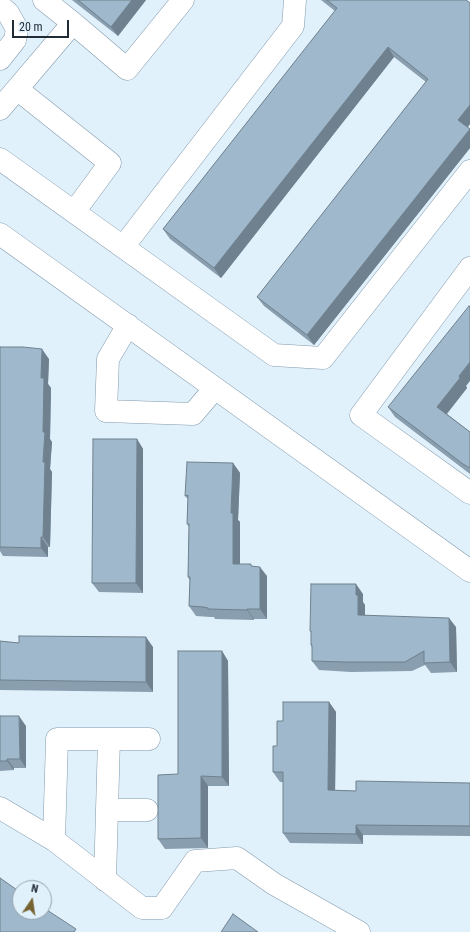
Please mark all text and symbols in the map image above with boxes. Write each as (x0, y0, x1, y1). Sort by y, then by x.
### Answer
scale bar (14, 12, 71, 38)
text: 20 m (19, 20, 43, 34)
north arrow (12, 880, 52, 920)
text: N (30, 882, 39, 896)

